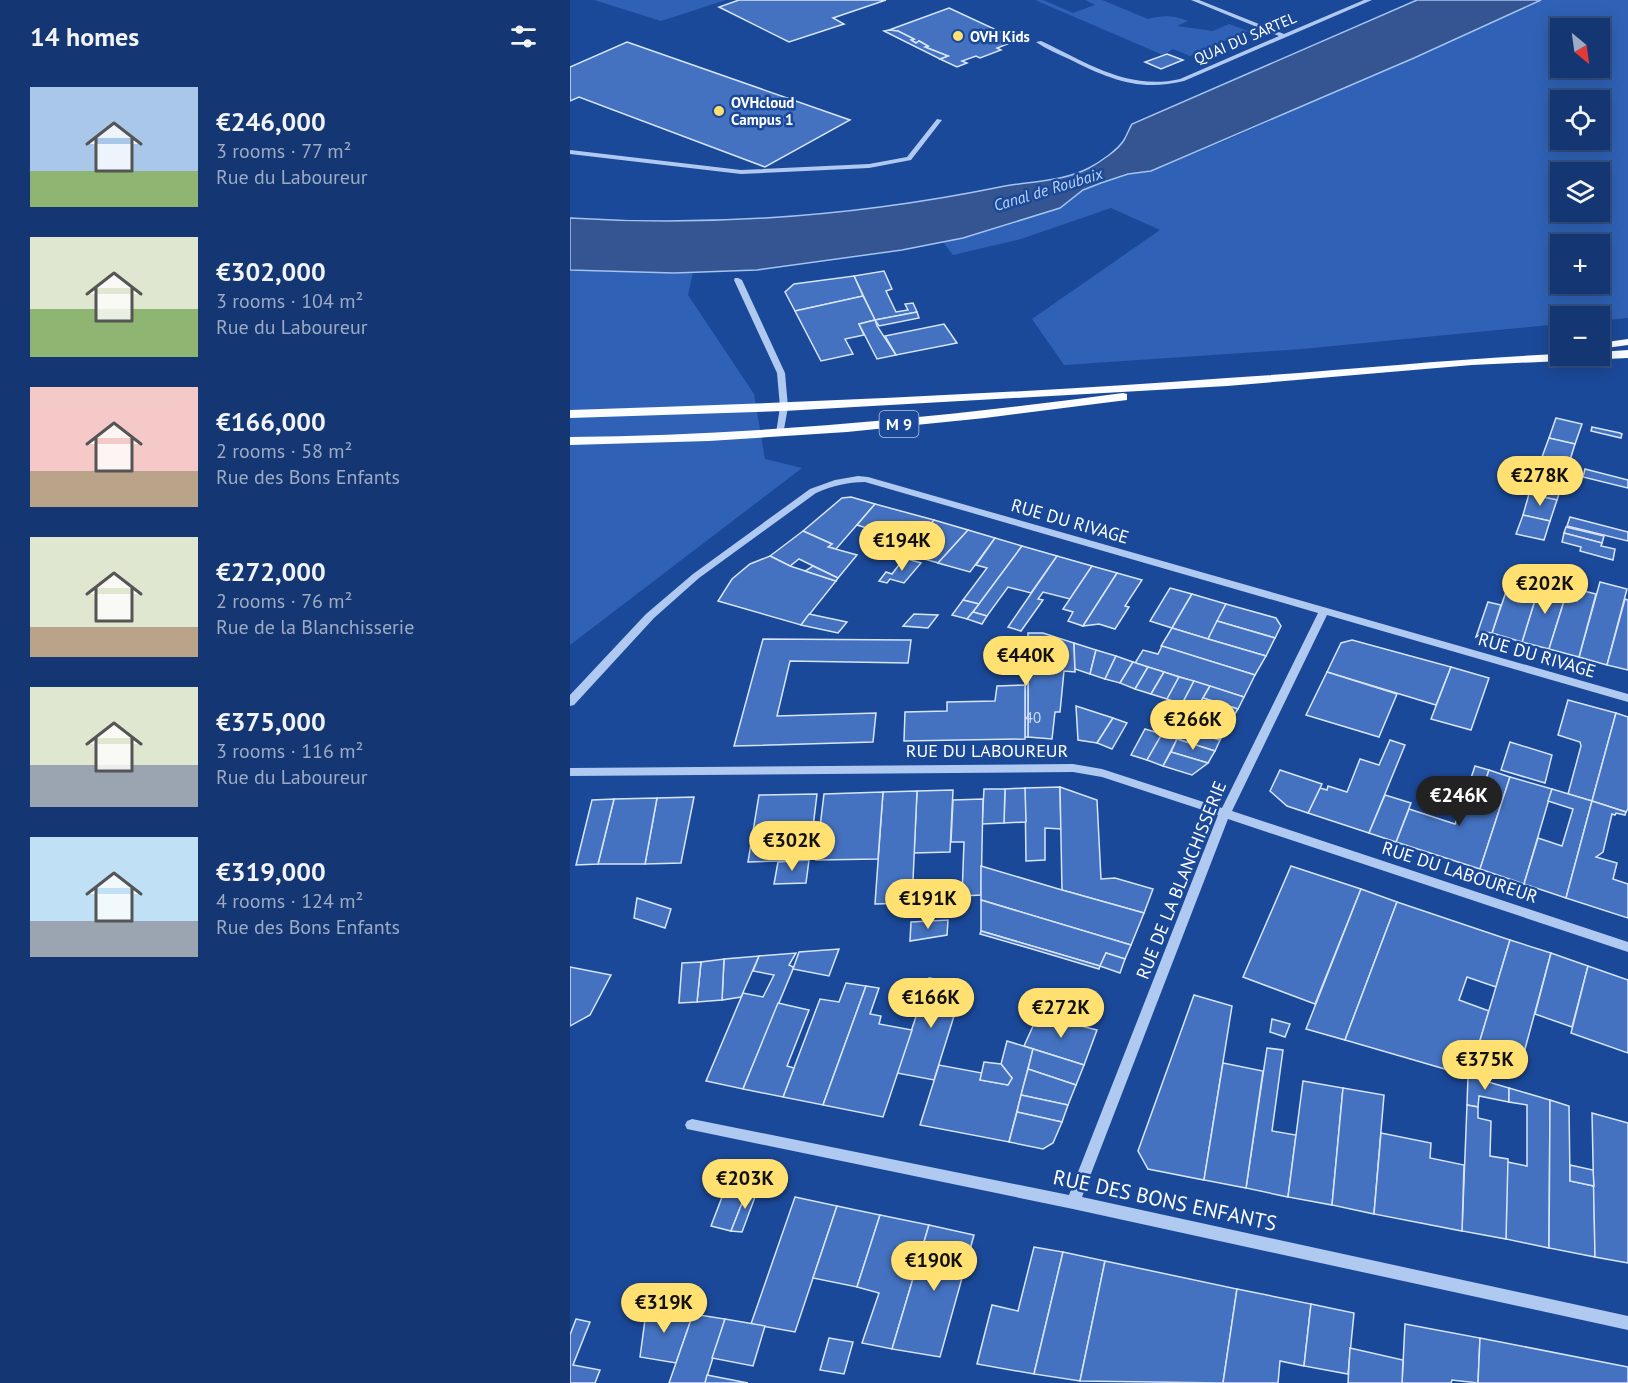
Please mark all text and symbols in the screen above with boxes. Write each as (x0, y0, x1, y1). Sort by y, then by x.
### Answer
street label: QUAI DU SARTEL (1191, 8, 1299, 68)
north arrow (1550, 18, 1610, 78)
map controls (1550, 18, 1610, 366)
text: 14 homes (30, 20, 139, 53)
icon: filters (507, 20, 540, 53)
place label: OVH Kids (970, 27, 1030, 46)
marker: OVH Kids (951, 29, 965, 43)
button: locate (1550, 90, 1610, 150)
place label: OVHcloud Campus 1 (731, 93, 794, 129)
marker: OVHcloud Campus 1 (712, 104, 726, 118)
text: €246,000 (216, 105, 326, 138)
icon: home (78, 111, 150, 183)
text: 3 rooms · 77 m² (216, 138, 351, 164)
button: layers (1550, 162, 1610, 222)
water label: Canal de Roubaix (991, 163, 1106, 215)
text: Rue du Laboureur (216, 164, 368, 190)
button: + (1550, 234, 1610, 294)
text: €302,000 (216, 255, 326, 288)
icon: home (78, 261, 150, 333)
text: 3 rooms · 104 m² (216, 288, 363, 314)
button: − (1550, 306, 1610, 366)
text: Rue du Laboureur (216, 314, 368, 340)
text: €166,000 (216, 405, 326, 438)
icon: home (78, 411, 150, 483)
road number: M 9 (880, 411, 918, 437)
text: 2 rooms · 58 m² (216, 438, 352, 464)
pin: €278K (1498, 456, 1582, 507)
text: €278K (1511, 462, 1569, 488)
text: Rue des Bons Enfants (216, 464, 400, 490)
street label: RUE DU RIVAGE (1009, 493, 1131, 549)
pin: €194K (860, 521, 944, 572)
text: €194K (873, 527, 931, 553)
text: €272,000 (216, 555, 326, 588)
icon: home (78, 561, 150, 633)
pin: €202K (1503, 564, 1587, 615)
text: €202K (1516, 570, 1574, 596)
text: 2 rooms · 76 m² (216, 588, 352, 614)
text: Rue de la Blanchisserie (216, 614, 414, 640)
street label: RUE DU RIVAGE (1476, 627, 1598, 683)
pin: €440K (984, 636, 1068, 687)
text: €440K (997, 642, 1055, 668)
pin: €266K (1151, 700, 1235, 751)
text: €375,000 (216, 705, 326, 738)
text: €266K (1164, 706, 1222, 732)
house number: 40 (1025, 708, 1041, 727)
icon: home (78, 711, 150, 783)
text: 3 rooms · 116 m² (216, 738, 363, 764)
street label: RUE DU LABOUREUR (906, 739, 1069, 762)
text: Rue du Laboureur (216, 764, 368, 790)
pin: €246K (1417, 776, 1501, 827)
street label: RUE DE LA BLANCHISSERIE (1131, 778, 1231, 982)
text: €246K (1430, 782, 1488, 808)
pin: €302K (750, 821, 834, 872)
text: €302K (763, 827, 821, 853)
street label: RUE DU LABOUREUR (1379, 836, 1541, 908)
text: €319,000 (216, 855, 326, 888)
icon: home (78, 861, 150, 933)
pin: €191K (886, 879, 970, 930)
text: €191K (899, 885, 957, 911)
text: 4 rooms · 124 m² (216, 888, 363, 914)
text: Rue des Bons Enfants (216, 914, 400, 940)
pin: €166K (889, 978, 973, 1029)
text: €166K (902, 984, 960, 1010)
pin: €272K (1019, 988, 1103, 1039)
text: €272K (1032, 994, 1090, 1020)
pin: €375K (1443, 1040, 1527, 1091)
text: €375K (1456, 1046, 1514, 1072)
pin: €203K (703, 1159, 787, 1210)
street label: RUE DES BONS ENFANTS (1051, 1163, 1279, 1237)
text: €203K (716, 1165, 774, 1191)
pin: €190K (892, 1241, 976, 1292)
text: €190K (905, 1247, 963, 1273)
pin: €319K (622, 1283, 706, 1334)
text: €319K (635, 1289, 693, 1315)

